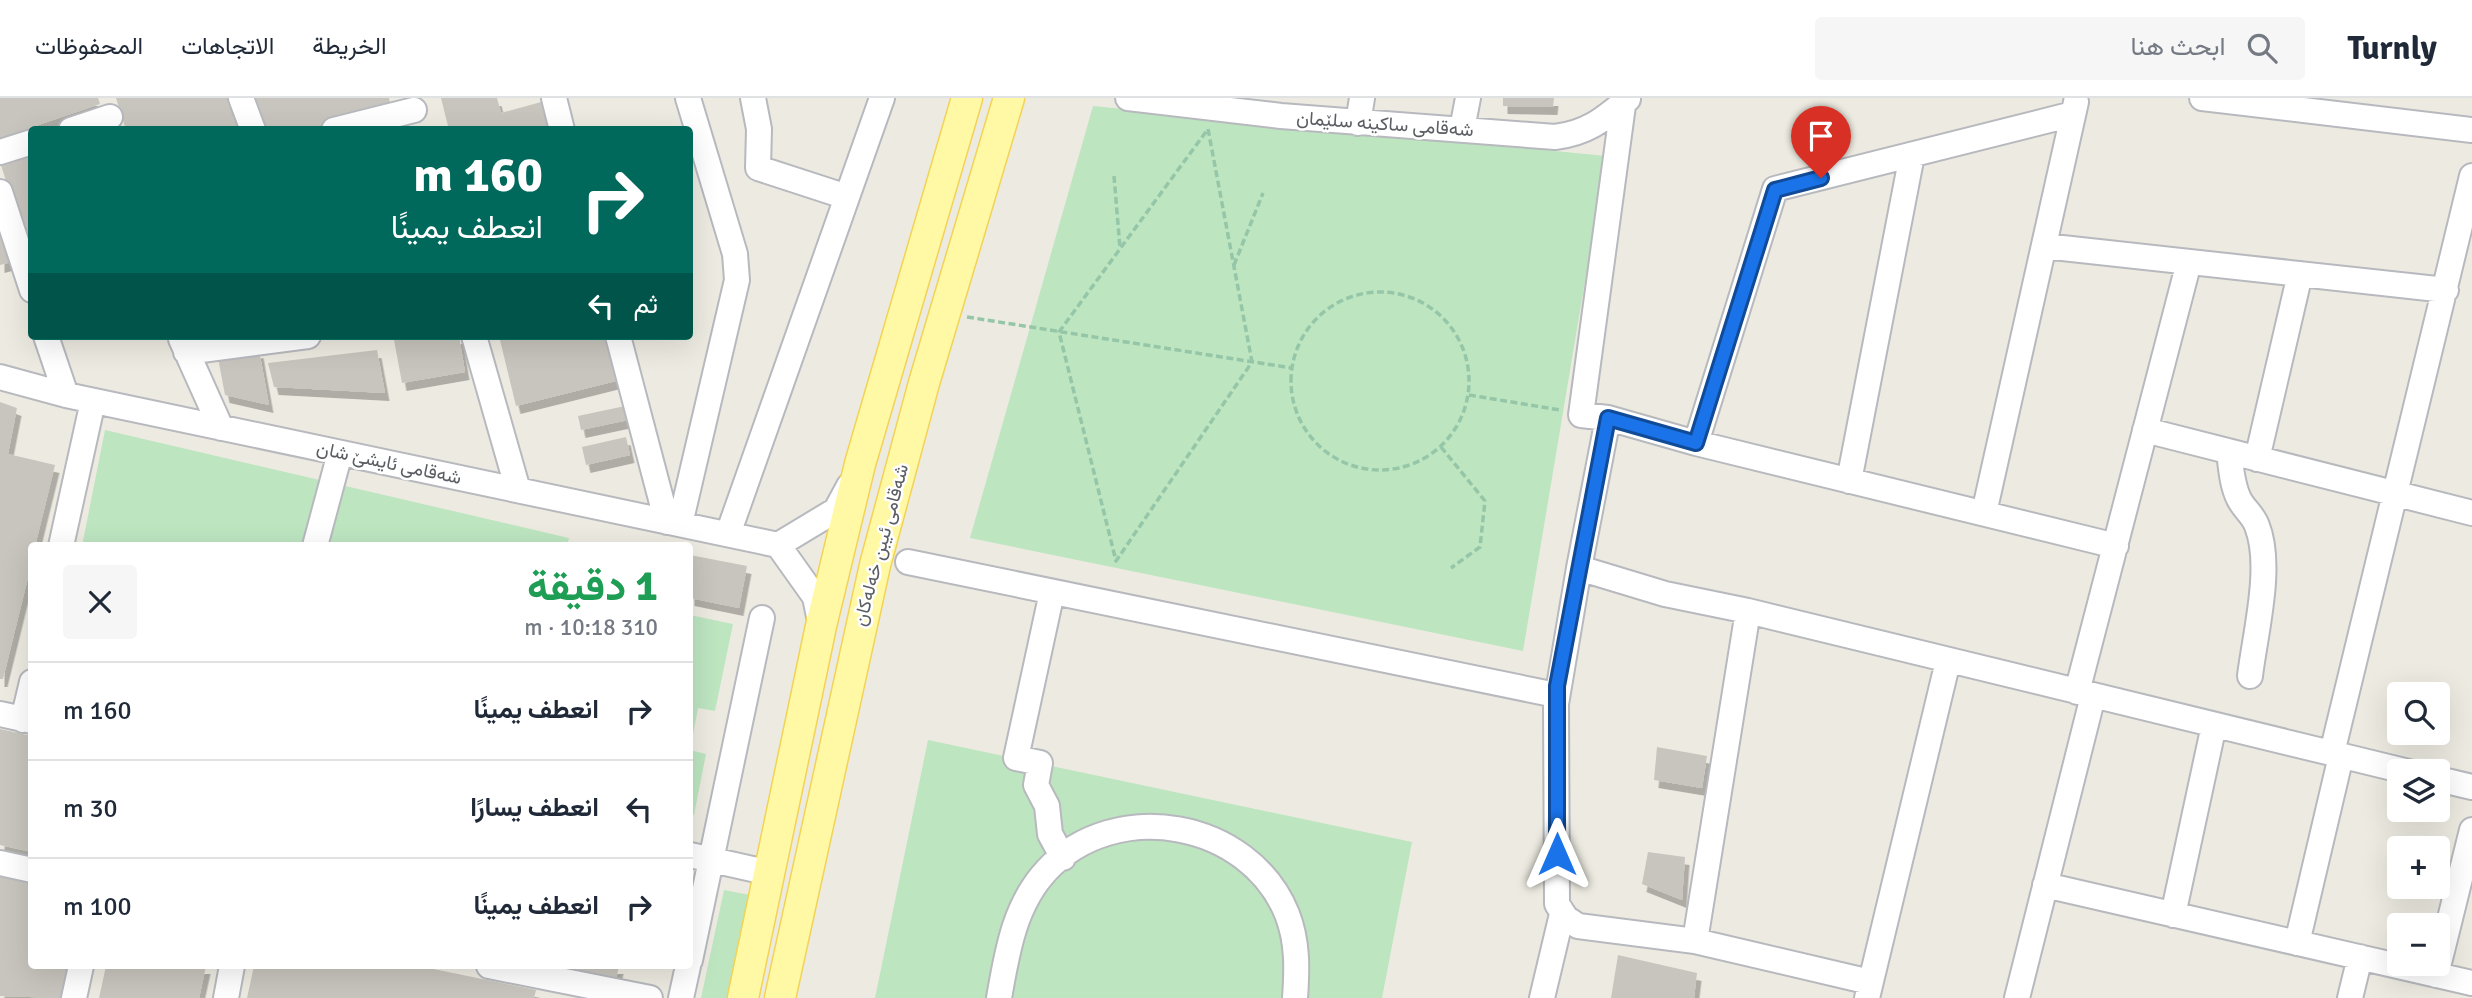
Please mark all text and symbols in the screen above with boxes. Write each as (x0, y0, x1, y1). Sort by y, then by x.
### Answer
search box (1815, 17, 2305, 80)
text: Turnly (2347, 28, 2437, 69)
icon: search (2243, 29, 2281, 67)
text: المحفوظات (35, 31, 143, 61)
text: الاتجاهات (181, 31, 274, 61)
text: الخريطة (312, 31, 387, 61)
text: ابحث هنا (2131, 31, 2225, 63)
street label: شەقامی ساکینە سلێمان (1295, 106, 1475, 142)
pin (1791, 106, 1851, 178)
icon: arrive (1802, 117, 1840, 155)
text: 160 m (413, 145, 543, 205)
icon: right (567, 154, 658, 245)
text: انعطف يمينًا (391, 208, 543, 247)
icon: left (582, 287, 620, 325)
text: ثم (634, 289, 658, 321)
street label: شەقامی ئایشێ شان (314, 436, 464, 490)
street label: شەقامی ئیبن خەلەکان (848, 461, 914, 629)
text: 1 دقيقة (527, 561, 658, 612)
button: close (63, 565, 137, 639)
text: 310 m · 10:18 (524, 613, 658, 642)
map controls (2387, 682, 2450, 976)
button: search (2387, 682, 2450, 745)
icon: right (620, 692, 658, 730)
text: انعطف يمينًا (473, 694, 599, 726)
text: 160 m (63, 695, 132, 727)
button: layers (2387, 759, 2450, 822)
icon: left (620, 790, 658, 828)
text: انعطف يسارًا (470, 792, 599, 824)
text: 30 m (63, 793, 118, 825)
position arrow (1520, 817, 1594, 891)
button: + (2387, 836, 2450, 899)
icon: right (620, 888, 658, 926)
text: انعطف يمينًا (473, 890, 599, 922)
text: 100 m (63, 891, 132, 923)
button: − (2387, 913, 2450, 976)

